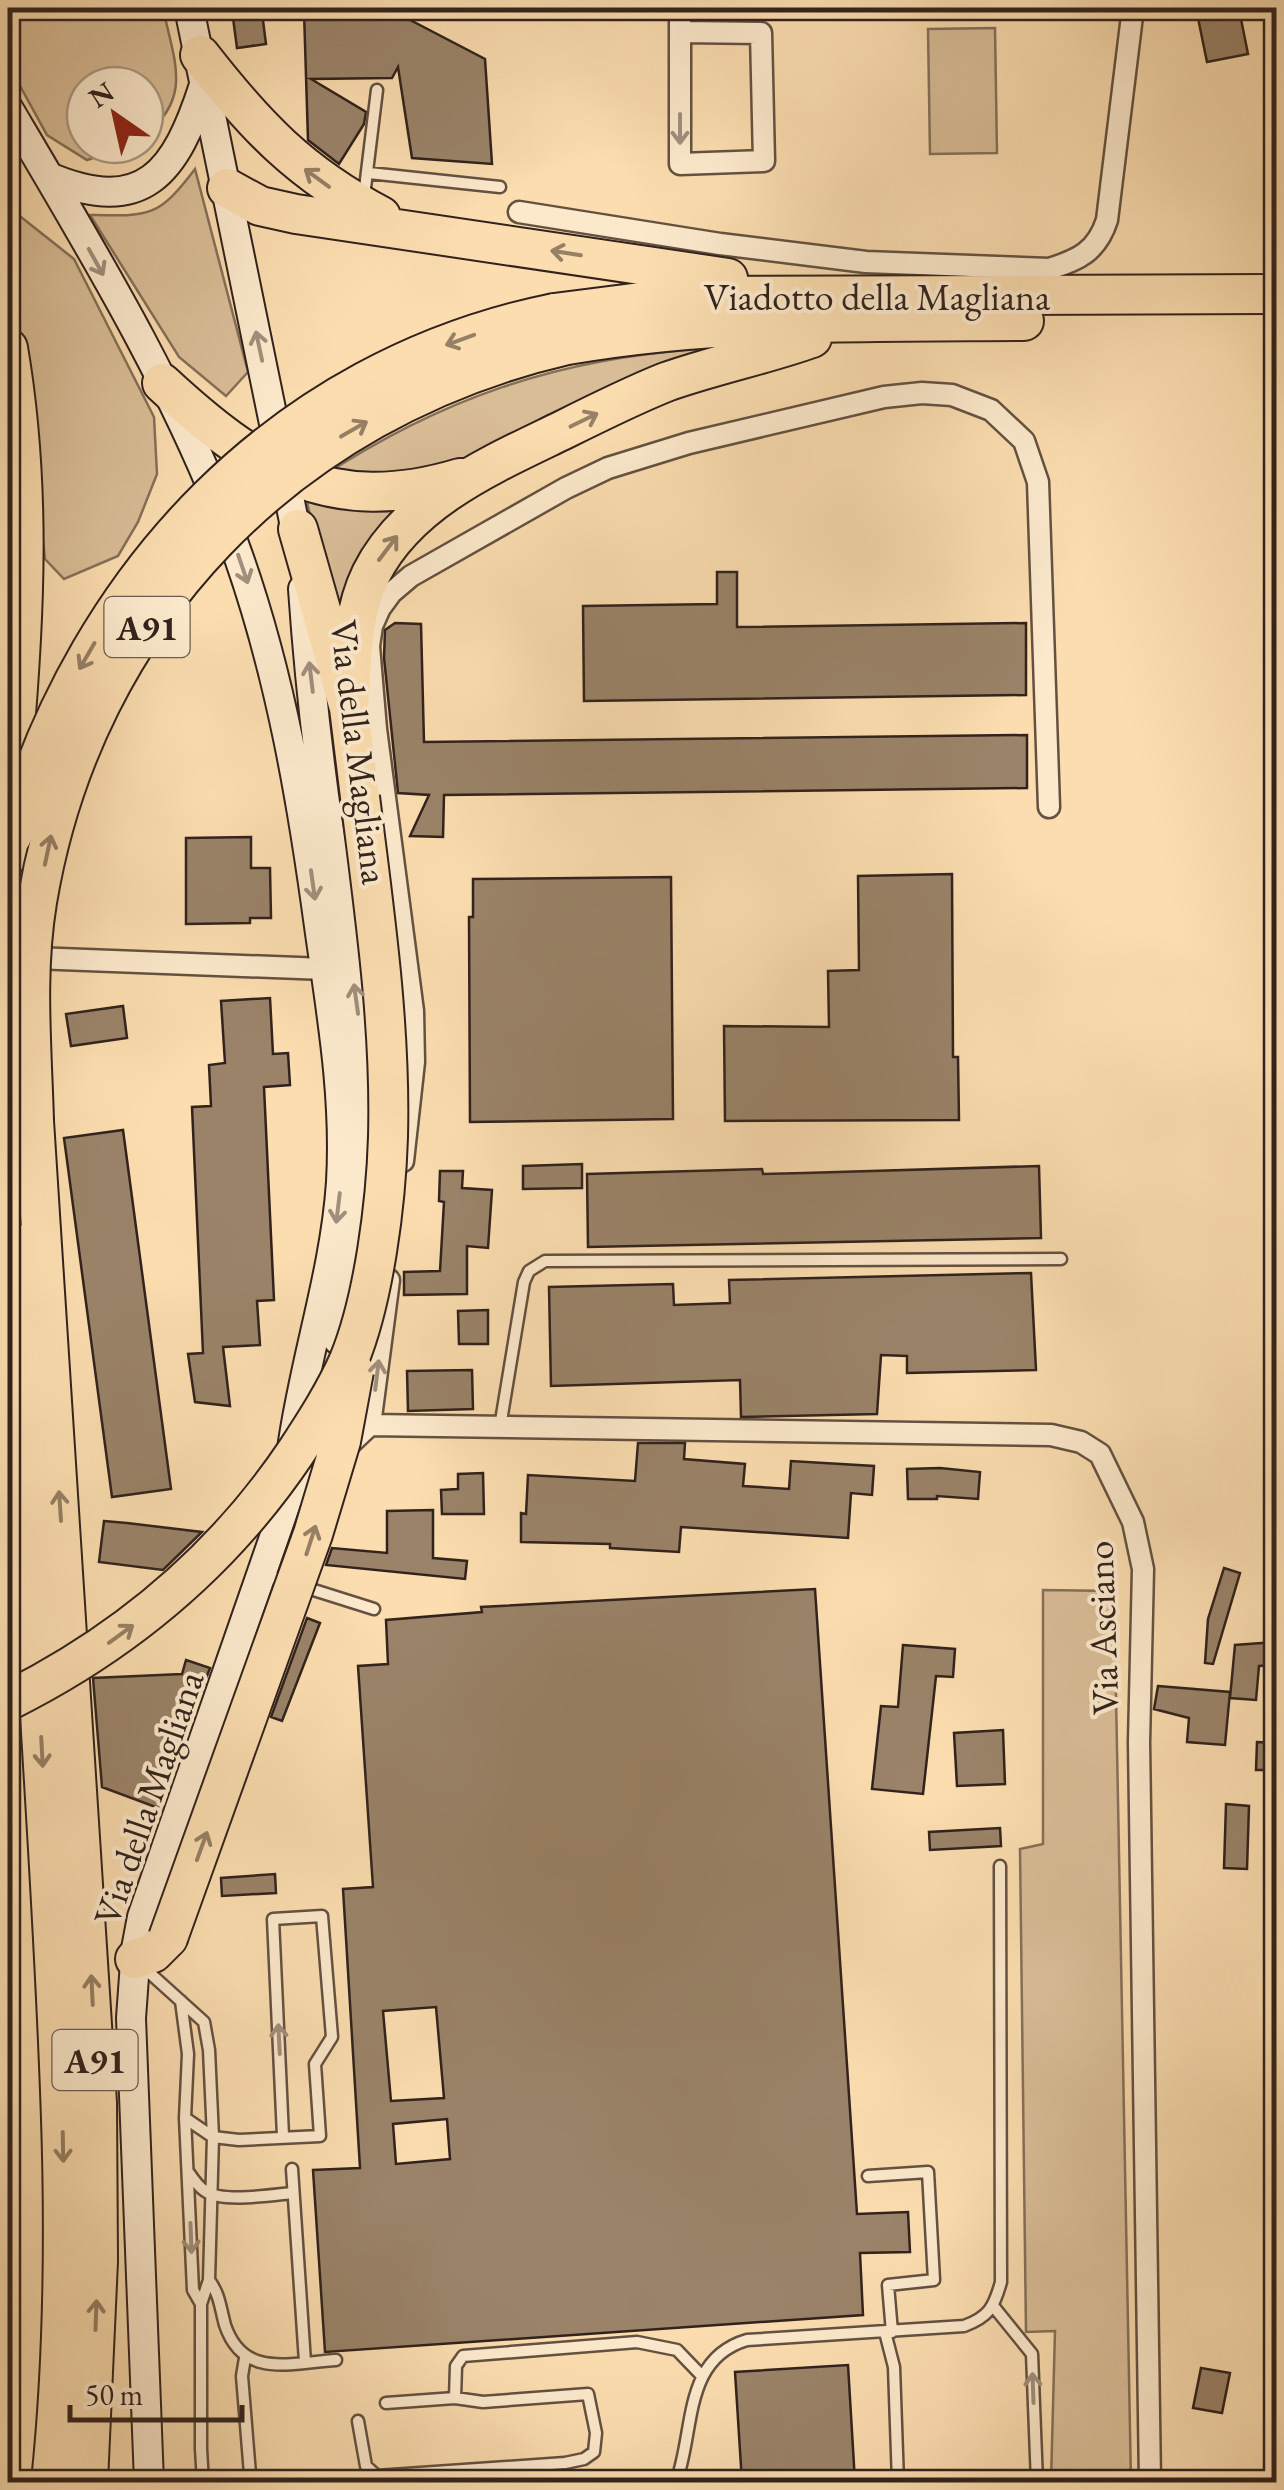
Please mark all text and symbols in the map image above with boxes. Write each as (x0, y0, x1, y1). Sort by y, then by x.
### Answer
north arrow (65, 65, 165, 165)
text: N (82, 73, 121, 116)
one-way arrow (670, 112, 690, 145)
one-way arrow (304, 168, 331, 189)
one-way arrow (550, 244, 583, 262)
one-way arrow (86, 247, 106, 277)
street label: Viadotto della Magliana (704, 272, 1051, 321)
one-way arrow (249, 331, 268, 363)
one-way arrow (445, 332, 476, 350)
one-way arrow (568, 409, 598, 428)
one-way arrow (339, 419, 368, 439)
one-way arrow (377, 535, 398, 562)
one-way arrow (235, 552, 253, 584)
road number: A91 (104, 597, 190, 657)
street label: Via della Magliana (319, 617, 401, 888)
one-way arrow (76, 640, 96, 670)
one-way arrow (301, 662, 320, 694)
one-way arrow (39, 835, 58, 867)
one-way arrow (305, 868, 323, 901)
one-way arrow (346, 984, 364, 1016)
one-way arrow (328, 1191, 346, 1224)
one-way arrow (368, 1360, 386, 1392)
one-way arrow (50, 1490, 69, 1522)
one-way arrow (303, 1525, 321, 1556)
street label: Via Asciano (1074, 1540, 1130, 1716)
one-way arrow (107, 1624, 135, 1645)
street label: Via della Magliana (82, 1664, 215, 1932)
one-way arrow (33, 1736, 52, 1768)
one-way arrow (194, 1832, 212, 1863)
one-way arrow (82, 1975, 101, 2007)
one-way arrow (269, 2023, 288, 2055)
road number: A91 (52, 2030, 138, 2090)
one-way arrow (53, 2130, 72, 2162)
one-way arrow (182, 2221, 201, 2253)
one-way arrow (87, 2300, 106, 2332)
scale bar (70, 2360, 242, 2422)
one-way arrow (1024, 2373, 1043, 2405)
text: 50 m (85, 2375, 143, 2414)

